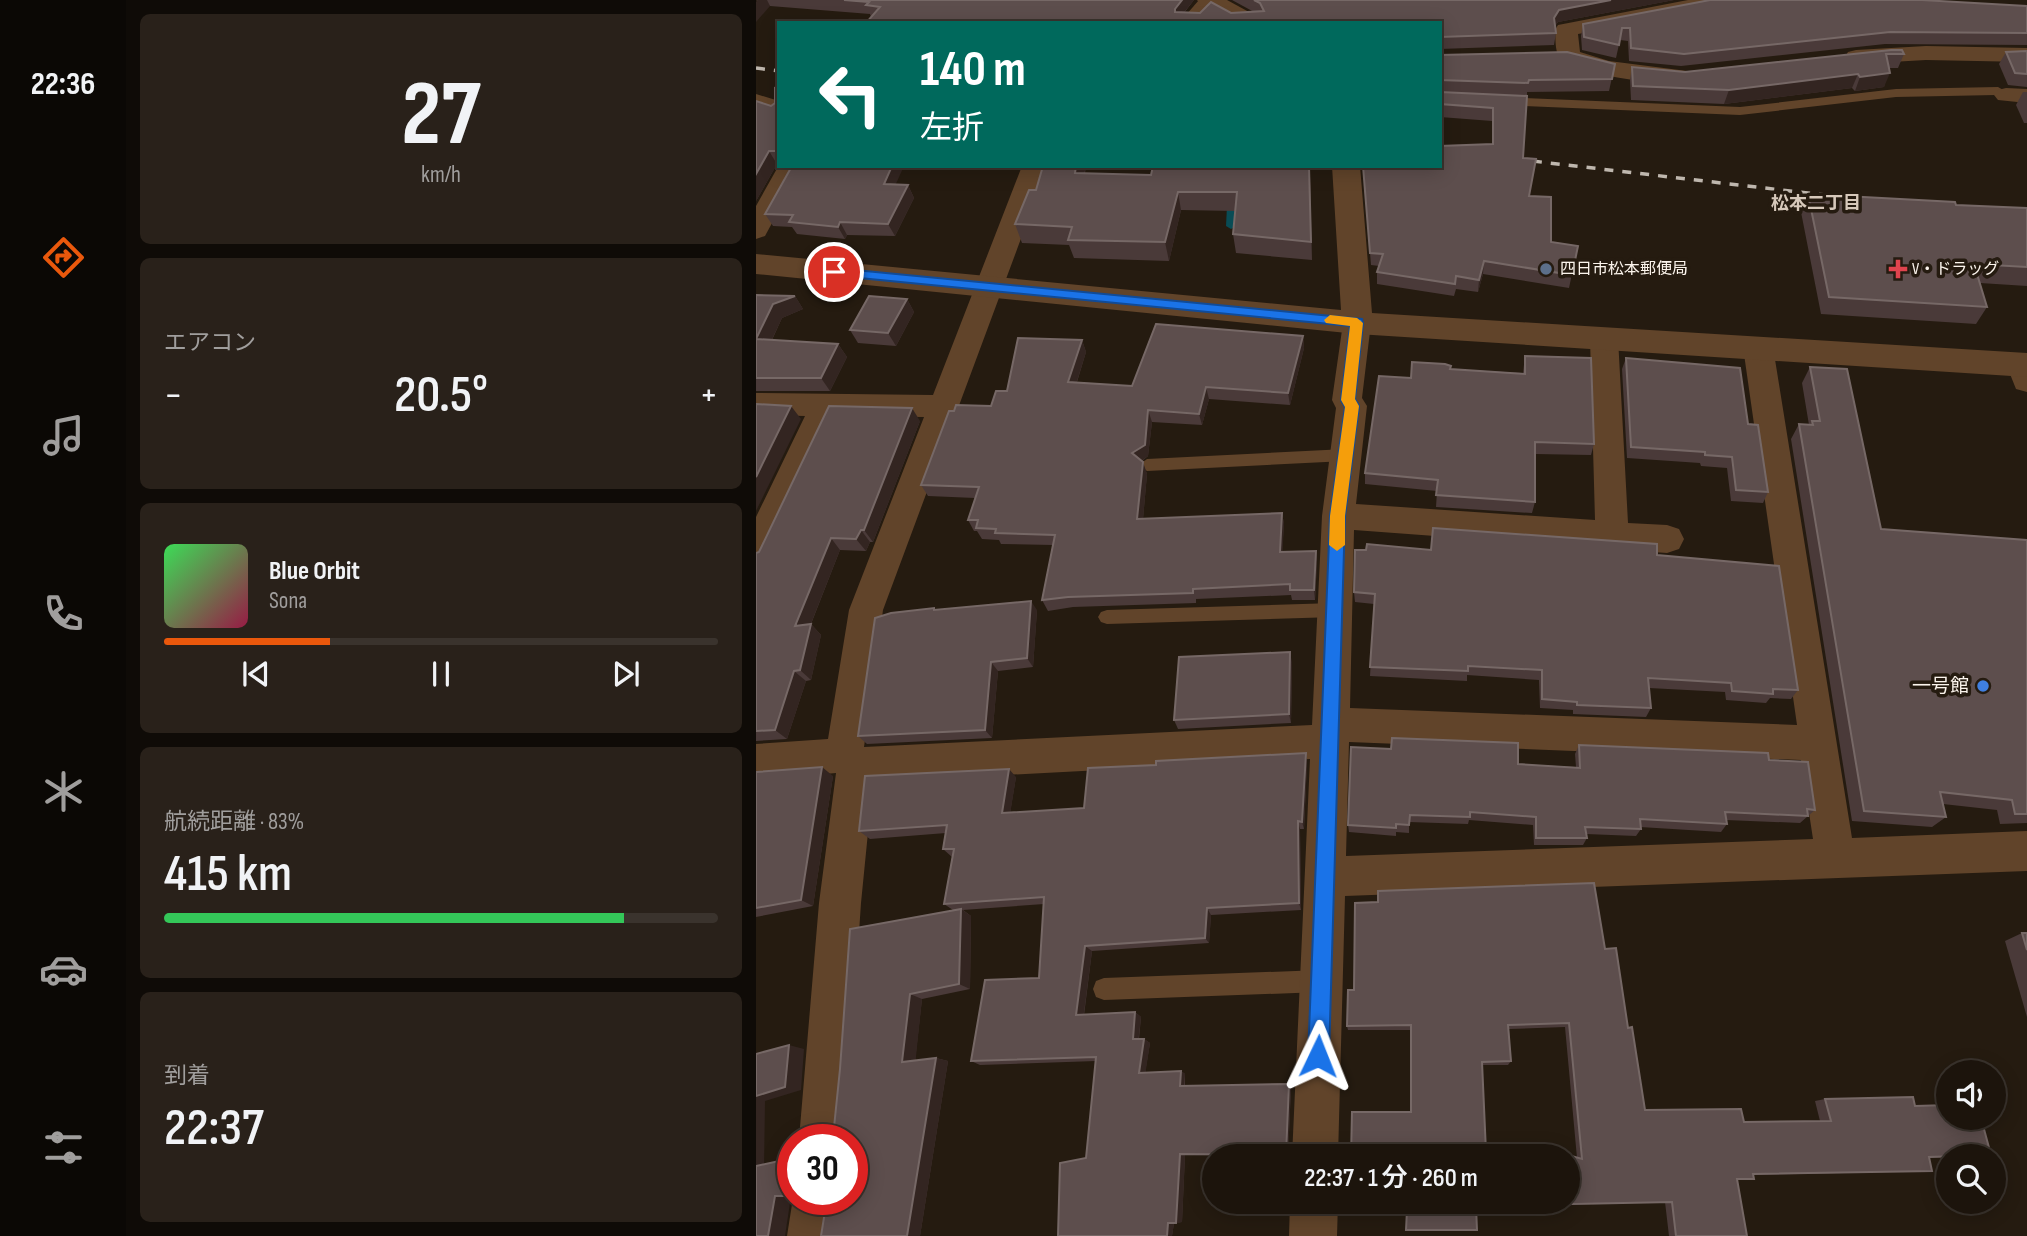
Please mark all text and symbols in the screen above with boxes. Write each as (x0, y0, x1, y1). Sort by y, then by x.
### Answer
text: 140 m (920, 41, 1026, 100)
icon: left (805, 49, 896, 140)
text: 27 (401, 61, 481, 170)
text: 22:36 (31, 65, 95, 104)
text: 左折 (920, 109, 984, 148)
text: km/h (421, 161, 461, 189)
district label: 松本二丁目 (1771, 193, 1861, 214)
icon: directions (39, 233, 88, 282)
pin (804, 242, 864, 302)
icon: arrive (815, 253, 853, 291)
place label: 四日市松本郵便局 (1560, 260, 1688, 279)
place label: V・ドラッグ (1912, 260, 1999, 279)
marker: 四日市松本郵便局 (1538, 261, 1554, 277)
marker: V・ドラッグ (1890, 261, 1906, 277)
text: エアコン (164, 329, 256, 357)
text: 20.5° (394, 364, 488, 427)
text: − (164, 373, 183, 418)
text: + (699, 373, 718, 418)
icon: music (39, 411, 88, 460)
text: Blue Orbit (269, 556, 360, 587)
text: Sona (269, 587, 307, 615)
icon: phone (39, 589, 88, 638)
icon: previous (237, 655, 275, 693)
icon: pause (422, 655, 460, 693)
icon: next (607, 655, 645, 693)
place label: 一号館 (1912, 675, 1969, 698)
marker: 一号館 (1975, 678, 1991, 694)
icon: climate (39, 767, 88, 816)
text: 航続距離 · 83% (164, 808, 304, 836)
text: 415 km (164, 843, 292, 906)
icon: car (39, 945, 88, 994)
position arrow (1281, 1019, 1355, 1093)
map controls (1936, 1060, 2006, 1214)
button: sound (1936, 1060, 2006, 1130)
text: 到着 (164, 1062, 210, 1090)
text: 22:37 (164, 1097, 264, 1160)
icon: filters (39, 1123, 88, 1172)
speed limit sign: 30 (777, 1124, 868, 1215)
button: search (1936, 1144, 2006, 1214)
text: 22:37 · 1 分 · 260 m (1304, 1163, 1478, 1194)

